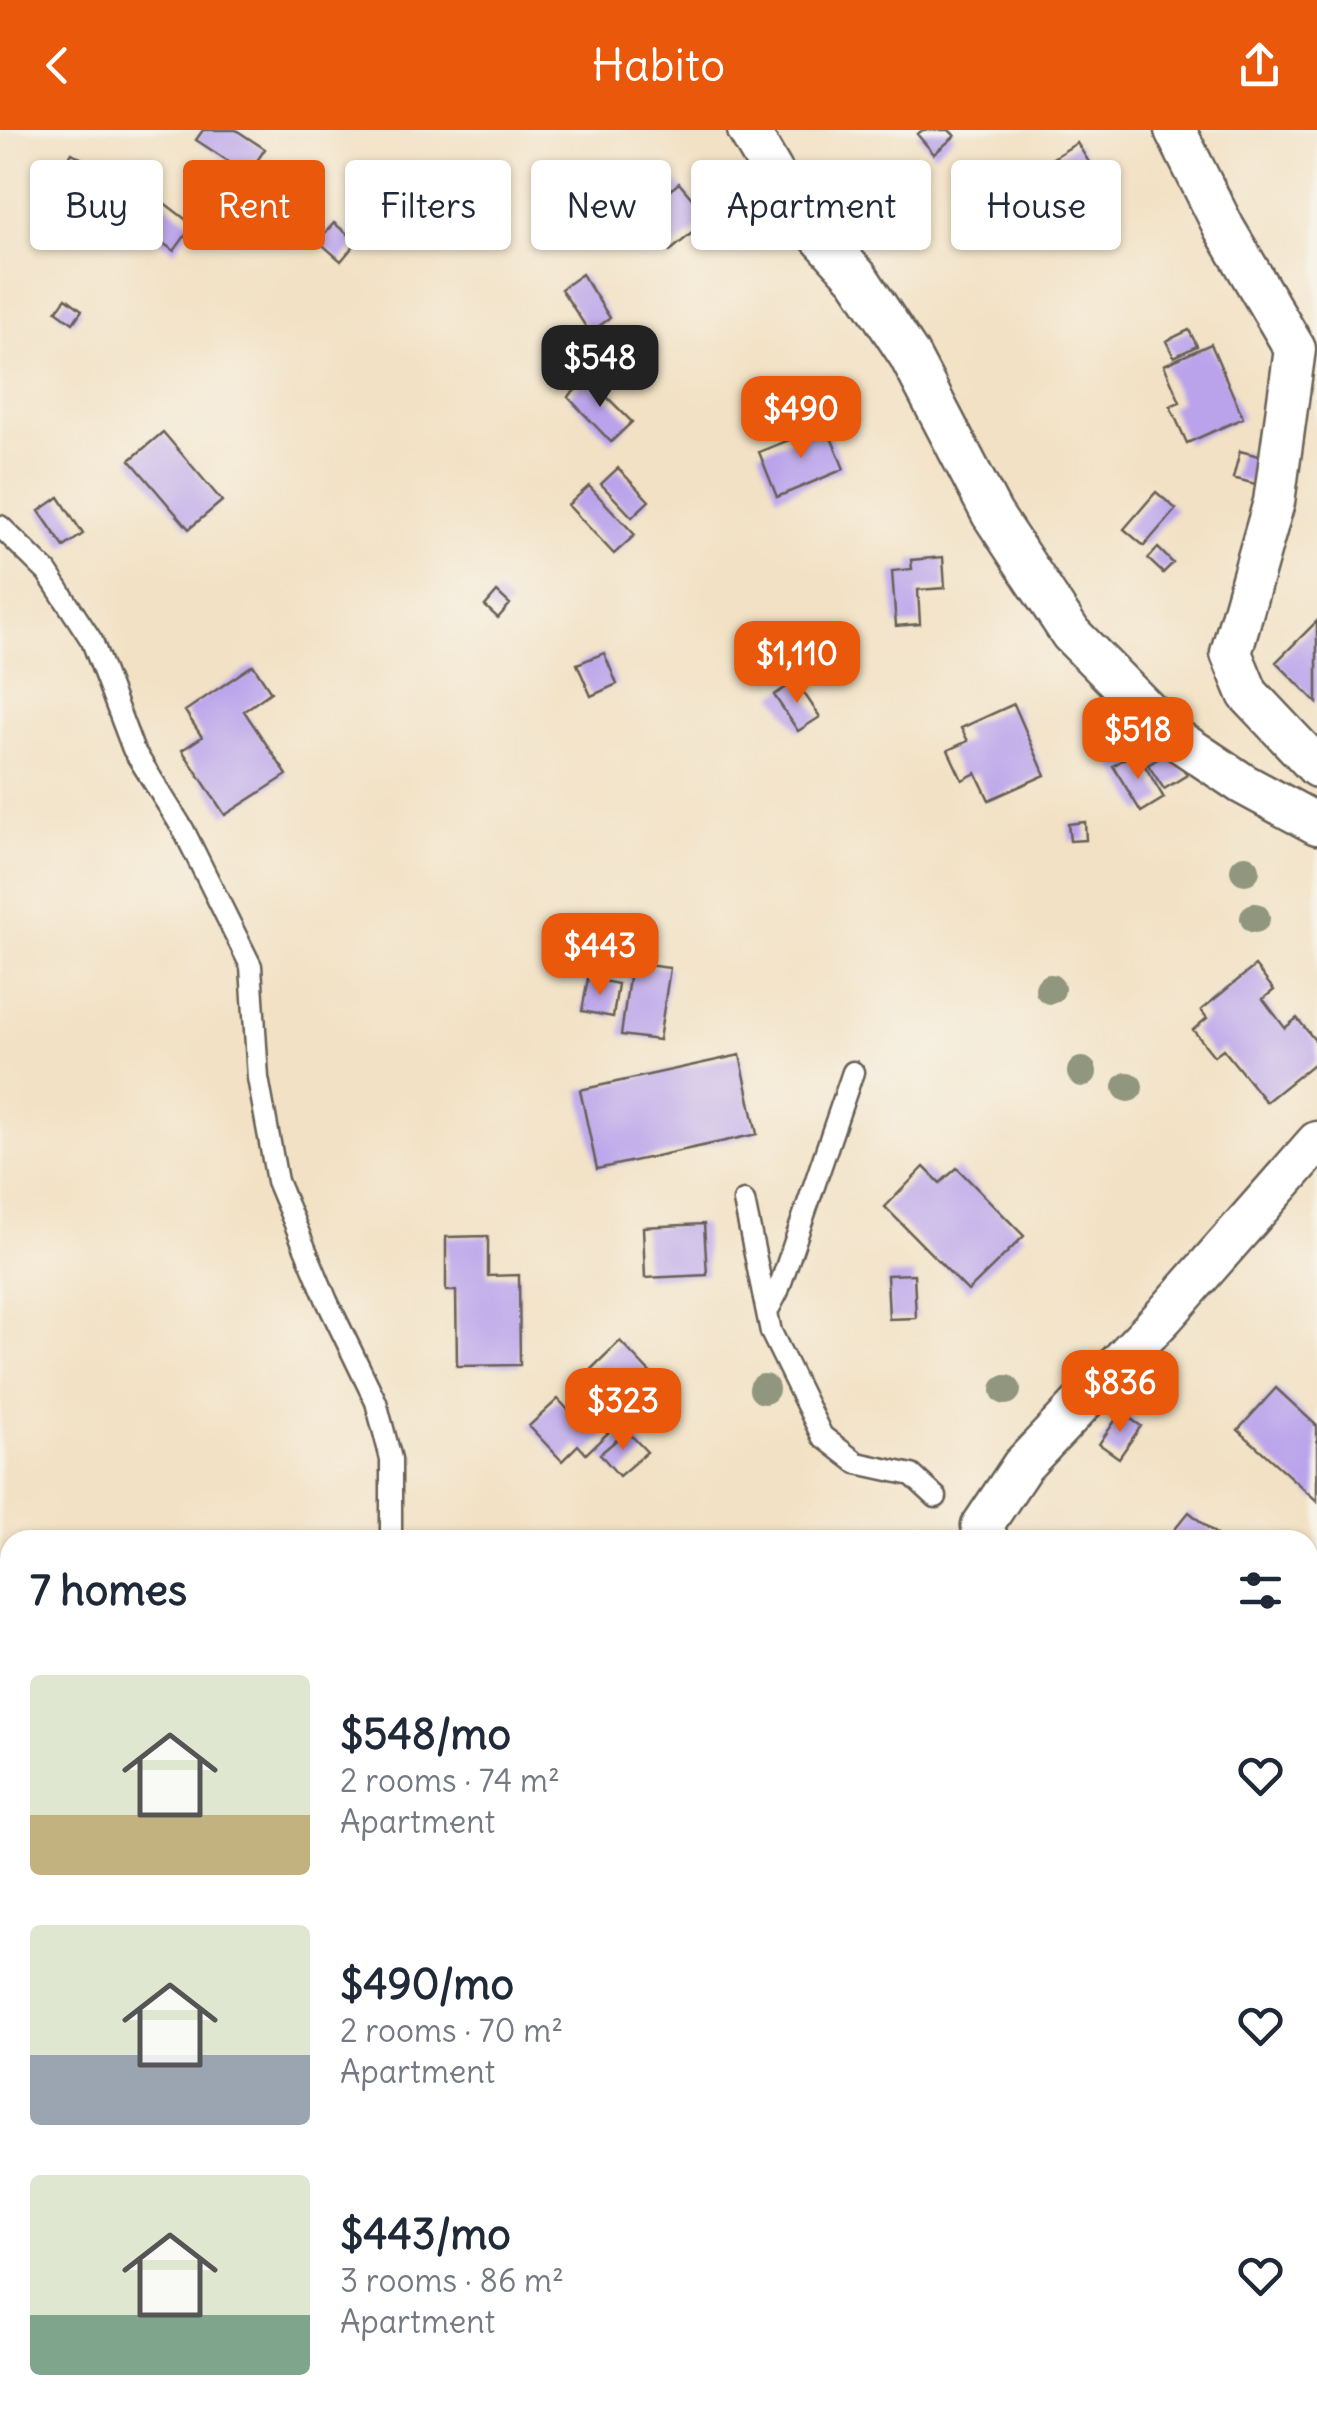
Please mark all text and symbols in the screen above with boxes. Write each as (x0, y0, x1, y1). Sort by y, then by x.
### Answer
text: Habito (592, 37, 725, 93)
icon: back (30, 38, 85, 93)
icon: share (1232, 38, 1287, 93)
chip: Buy (30, 160, 163, 250)
chip: Rent (183, 160, 325, 250)
chip: Filters (345, 160, 511, 250)
chip: New (531, 160, 671, 250)
chip: Apartment (691, 160, 931, 250)
chip: House (951, 160, 1121, 250)
pin: $548 (541, 325, 659, 410)
text: $548 (563, 337, 637, 378)
pin: $490 (742, 376, 860, 461)
text: $490 (763, 388, 839, 429)
pin: $1,110 (716, 621, 878, 706)
text: $1,110 (756, 633, 838, 674)
pin: $518 (1079, 697, 1197, 782)
text: $518 (1104, 709, 1172, 750)
pin: $443 (541, 913, 659, 998)
text: $443 (564, 925, 636, 966)
pin: $836 (1061, 1350, 1179, 1435)
text: $836 (1084, 1362, 1156, 1403)
pin: $323 (564, 1368, 682, 1453)
text: $323 (587, 1380, 659, 1421)
icon: filters (1233, 1563, 1288, 1618)
text: 7 homes (30, 1564, 187, 1616)
text: $548/mo (340, 1708, 511, 1760)
icon: home (110, 1715, 230, 1835)
icon: heart (1233, 1748, 1288, 1803)
text: 2 rooms · 74 m² (340, 1760, 560, 1801)
text: Apartment (340, 1801, 495, 1842)
text: $490/mo (340, 1958, 514, 2010)
icon: home (110, 1965, 230, 2085)
icon: heart (1233, 1998, 1288, 2053)
text: 2 rooms · 70 m² (340, 2010, 563, 2051)
text: Apartment (340, 2051, 495, 2092)
text: $443/mo (340, 2208, 511, 2260)
icon: home (110, 2215, 230, 2335)
icon: heart (1233, 2248, 1288, 2303)
text: 3 rooms · 86 m² (340, 2260, 564, 2301)
text: Apartment (340, 2301, 495, 2342)

